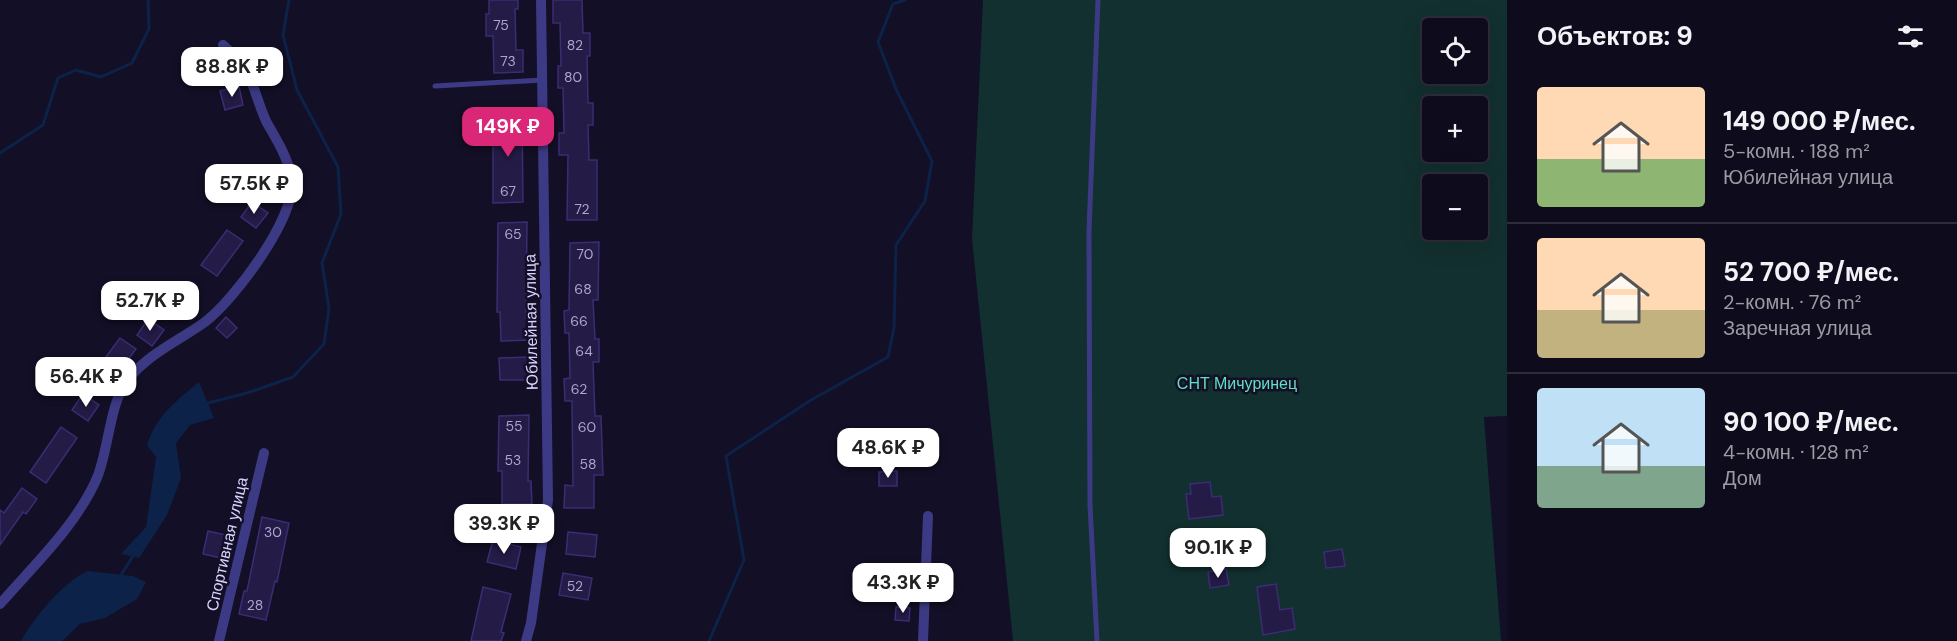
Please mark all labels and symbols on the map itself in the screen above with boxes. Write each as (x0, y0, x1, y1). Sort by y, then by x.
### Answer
house number: 75 (493, 16, 509, 34)
house number: 82 (567, 36, 583, 54)
pin: 88.8K ₽ (177, 47, 287, 98)
house number: 73 (500, 52, 516, 70)
house number: 80 (564, 68, 582, 86)
pin: 149K ₽ (459, 107, 557, 158)
pin: 57.5K ₽ (199, 164, 309, 215)
house number: 67 (500, 182, 516, 200)
house number: 72 (574, 200, 590, 218)
house number: 65 (504, 225, 522, 243)
house number: 70 (577, 245, 593, 263)
street label: Юбилейная улица (519, 254, 543, 390)
house number: 68 (574, 280, 592, 298)
pin: 52.7K ₽ (95, 281, 205, 332)
house number: 66 (570, 312, 588, 330)
house number: 64 (575, 342, 593, 360)
pin: 56.4K ₽ (31, 357, 141, 408)
park label: СНТ Мичуринец (1177, 373, 1297, 394)
house number: 62 (571, 380, 587, 398)
house number: 55 (505, 417, 523, 435)
house number: 60 (578, 418, 596, 436)
pin: 48.6K ₽ (833, 428, 943, 479)
house number: 53 (505, 451, 521, 469)
house number: 58 (579, 455, 597, 473)
street label: Спортивная улица (201, 475, 253, 613)
pin: 39.3K ₽ (449, 504, 559, 555)
house number: 30 (264, 523, 282, 541)
pin: 90.1K ₽ (1163, 528, 1273, 579)
pin: 43.3K ₽ (848, 563, 958, 614)
house number: 52 (567, 577, 583, 595)
house number: 28 (247, 596, 263, 614)

